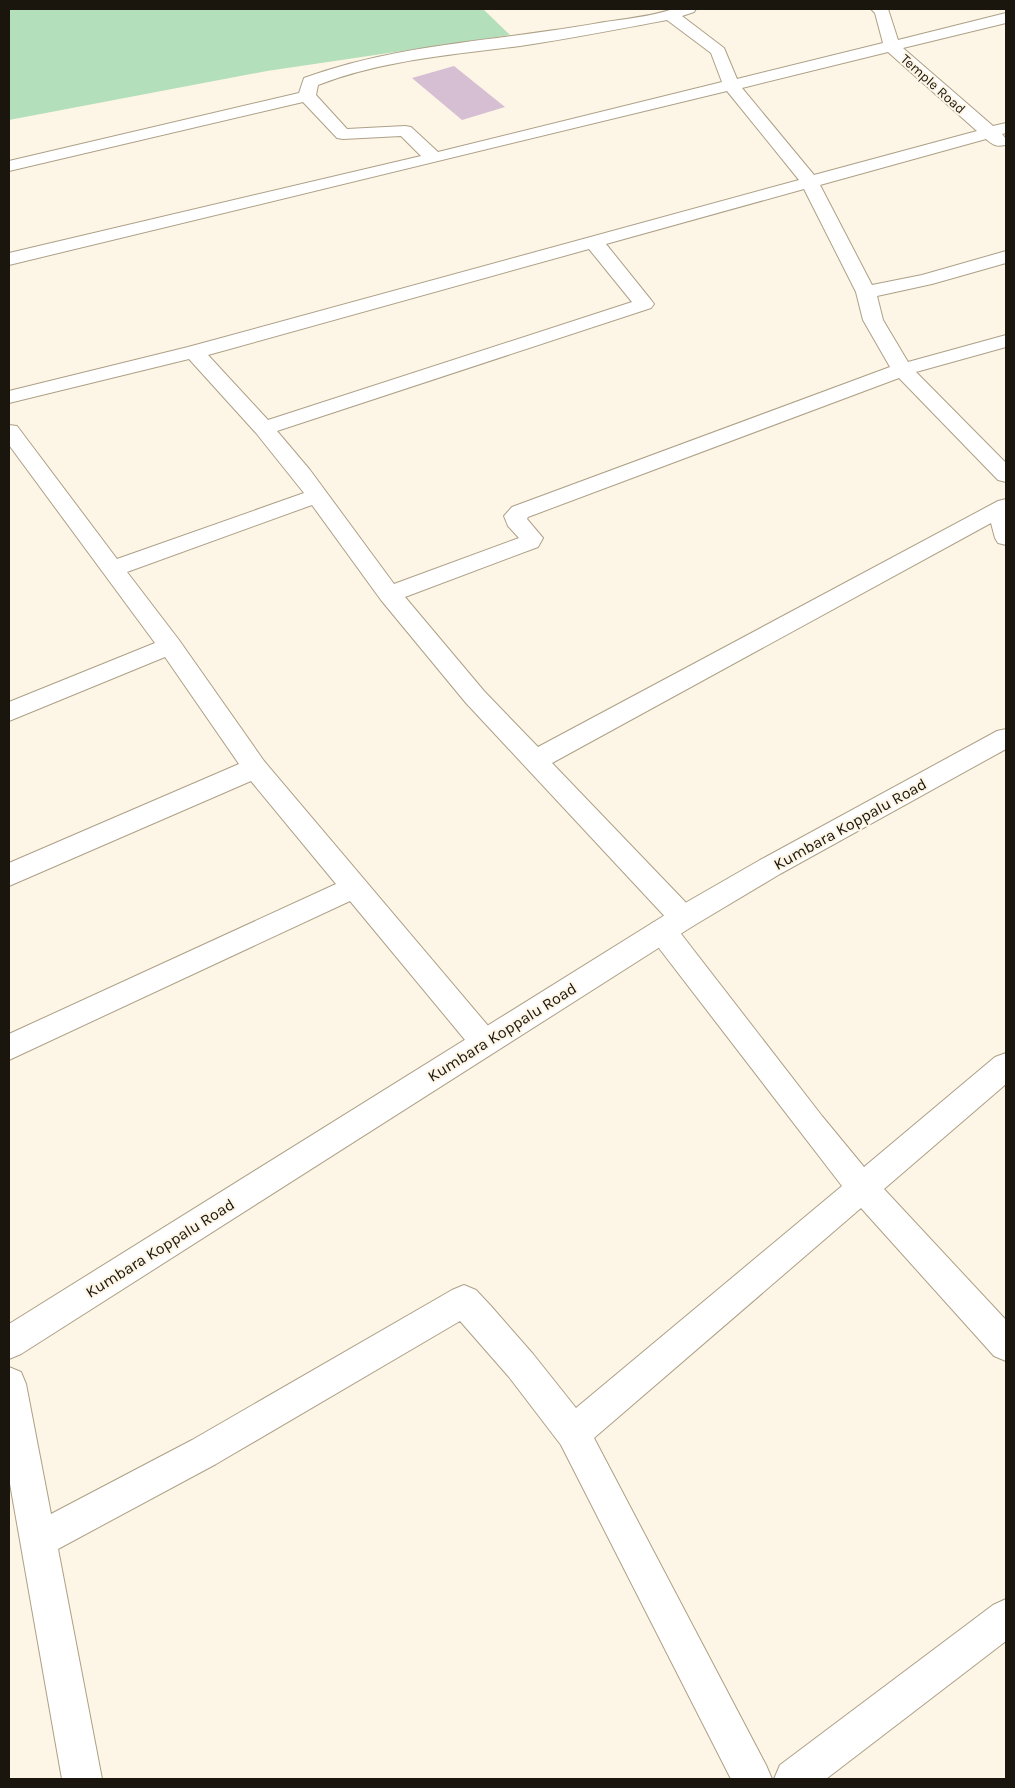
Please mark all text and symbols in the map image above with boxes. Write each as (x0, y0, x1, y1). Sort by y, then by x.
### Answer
street label: Temple Road (897, 51, 969, 117)
street label: Kumbara Koppalu Road (770, 774, 930, 874)
street label: Kumbara Koppalu Road (424, 978, 580, 1086)
street label: Kumbara Koppalu Road (82, 1194, 238, 1302)

